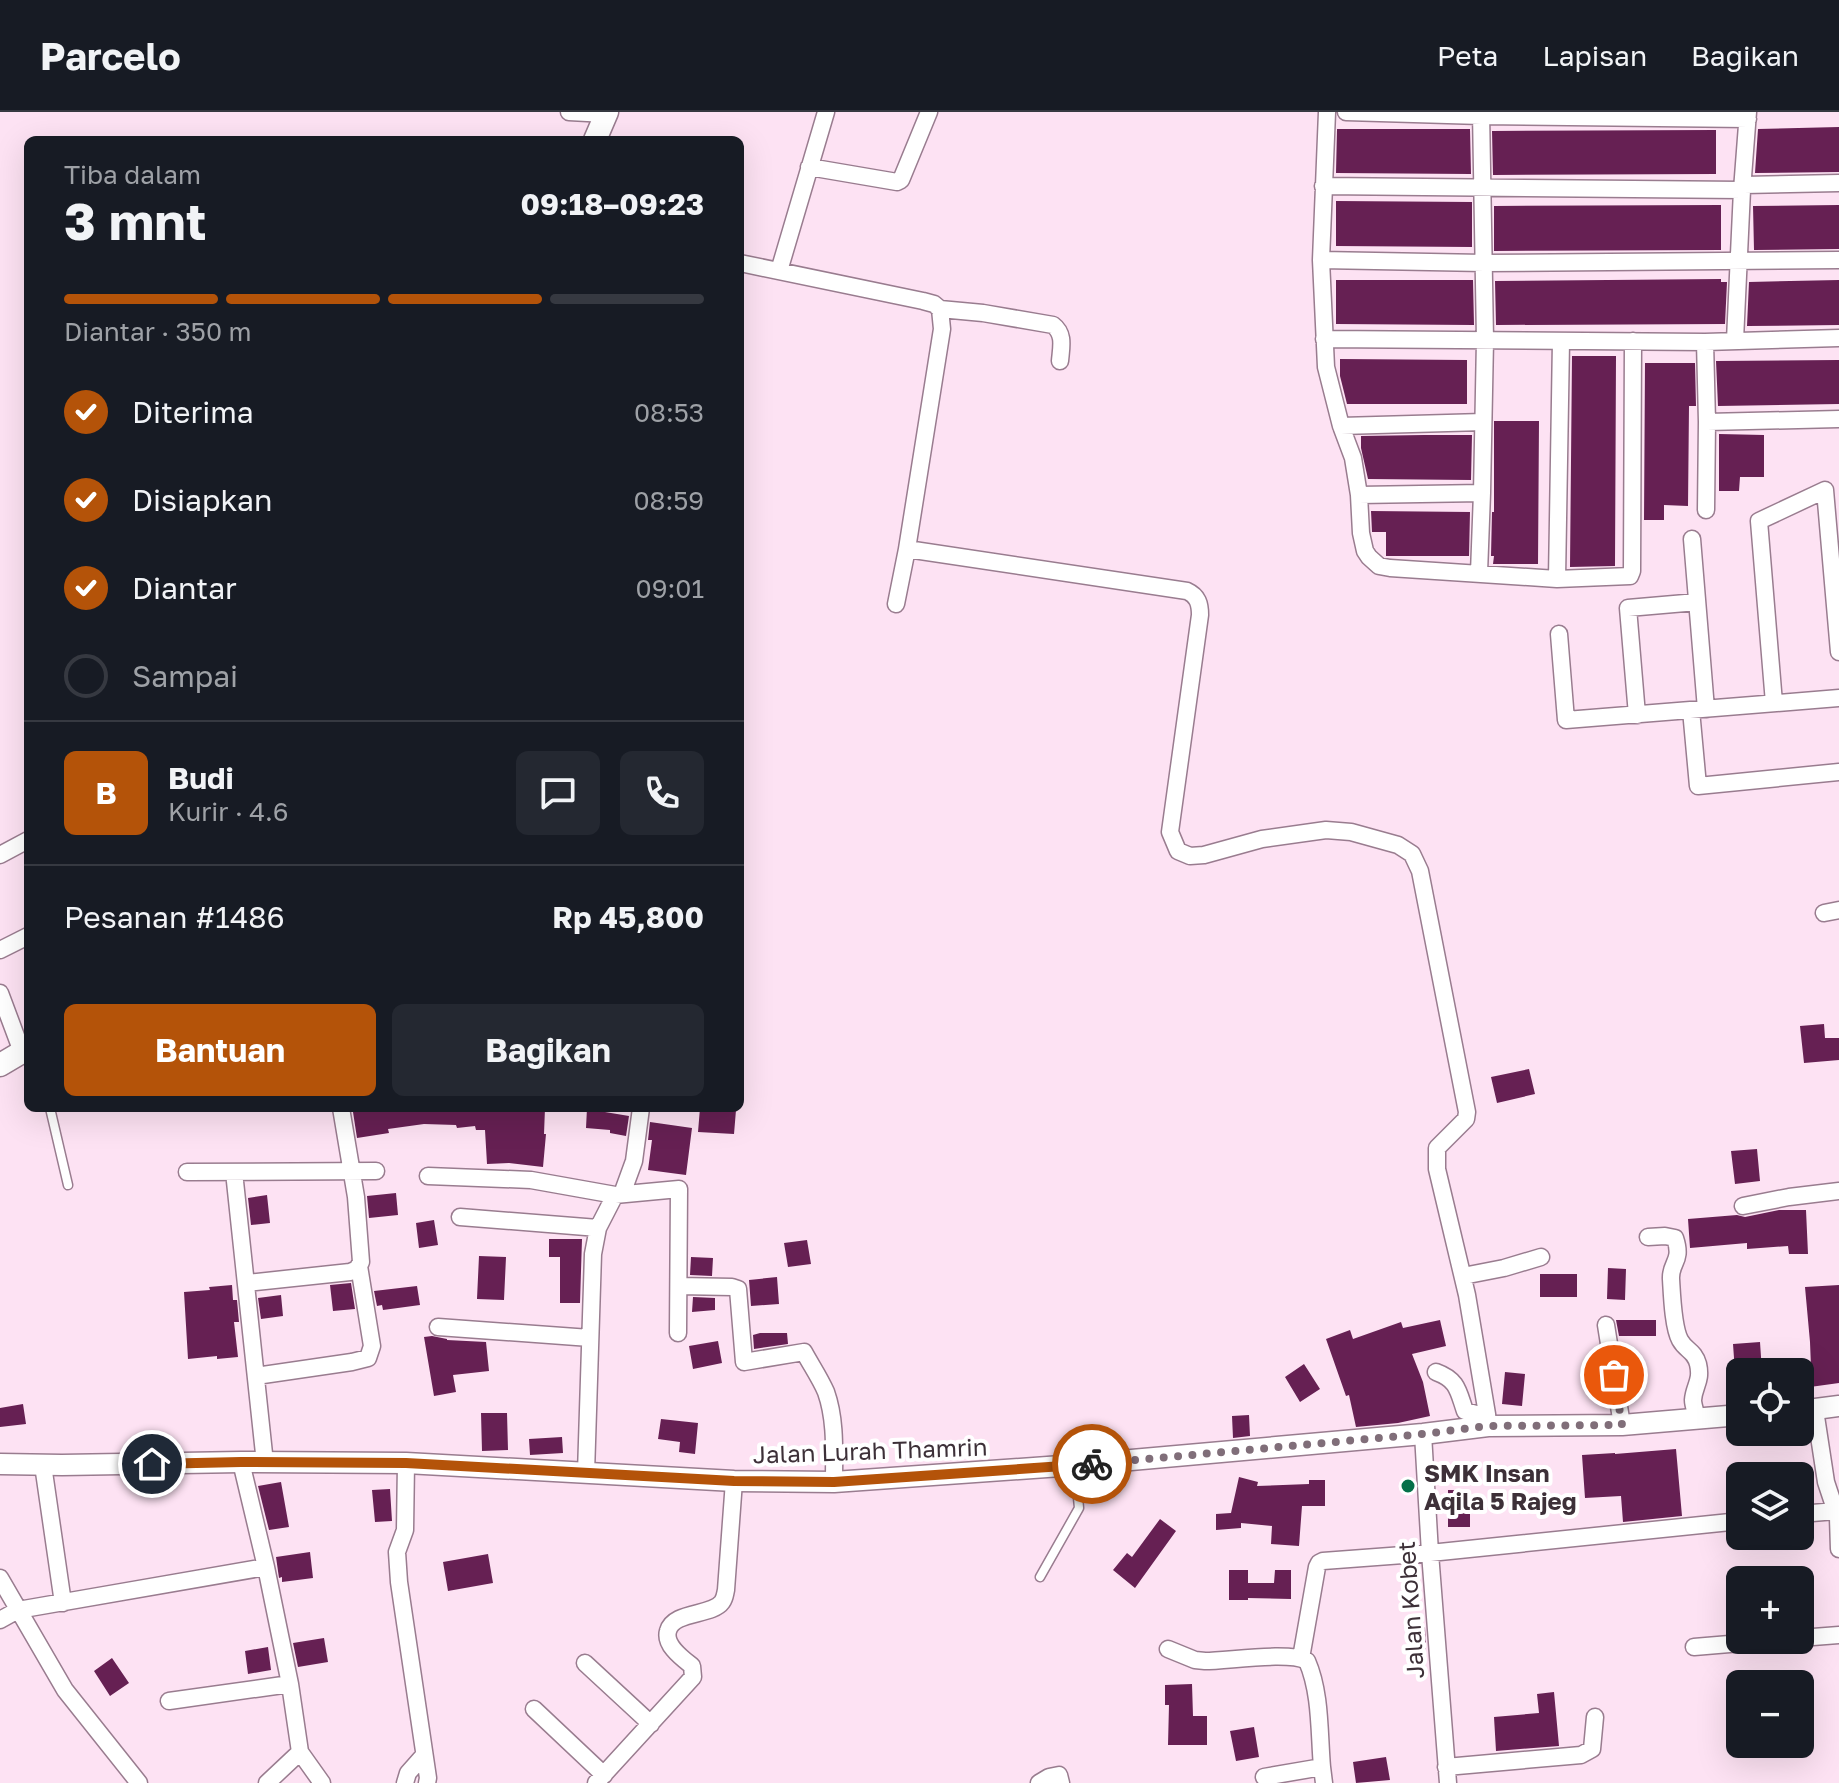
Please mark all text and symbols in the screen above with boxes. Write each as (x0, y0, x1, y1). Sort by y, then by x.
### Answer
text: Parcelo (40, 33, 181, 78)
text: Peta (1437, 39, 1498, 72)
text: Lapisan (1542, 39, 1647, 72)
text: Bagikan (1691, 39, 1799, 72)
text: Tiba dalam (64, 159, 201, 190)
text: 09:18–09:23 (521, 186, 704, 222)
text: 3 mnt (64, 189, 206, 251)
text: Diantar · 350 m (64, 316, 252, 347)
icon: check (64, 390, 108, 434)
text: Diterima (132, 394, 254, 430)
text: 08:53 (634, 397, 704, 428)
icon: check (64, 478, 108, 522)
text: Disiapkan (132, 482, 272, 518)
text: 08:59 (633, 485, 704, 516)
icon: check (64, 566, 108, 610)
text: Diantar (132, 570, 237, 606)
text: 09:01 (636, 573, 704, 604)
text: Sampai (132, 658, 238, 694)
button: chat (516, 751, 600, 835)
button: phone (620, 751, 704, 835)
text: Budi (168, 760, 234, 796)
text: B (95, 775, 117, 811)
text: Kurir · 4.6 (168, 796, 289, 827)
text: Pesanan #1486 (64, 899, 285, 935)
text: Rp 45,800 (552, 899, 704, 935)
button: Bantuan (64, 1004, 376, 1096)
button: Bagikan (392, 1004, 704, 1096)
pin (1580, 1341, 1648, 1409)
icon: bag (1592, 1353, 1636, 1397)
map controls (1726, 1358, 1814, 1758)
button: locate (1726, 1358, 1814, 1446)
courier (1052, 1424, 1132, 1504)
pin (118, 1430, 186, 1498)
street label: Jalan Lurah Thamrin (752, 1431, 988, 1469)
icon: home (130, 1442, 174, 1486)
icon: bike (1070, 1442, 1114, 1486)
place label: SMK Insan Aqila 5 Rajeg (1424, 1458, 1576, 1515)
button: layers (1726, 1462, 1814, 1550)
marker: SMK Insan Aqila 5 Rajeg (1399, 1477, 1417, 1495)
street label: Jalan Kobet (1391, 1540, 1429, 1680)
button: + (1726, 1566, 1814, 1654)
button: − (1726, 1670, 1814, 1758)

